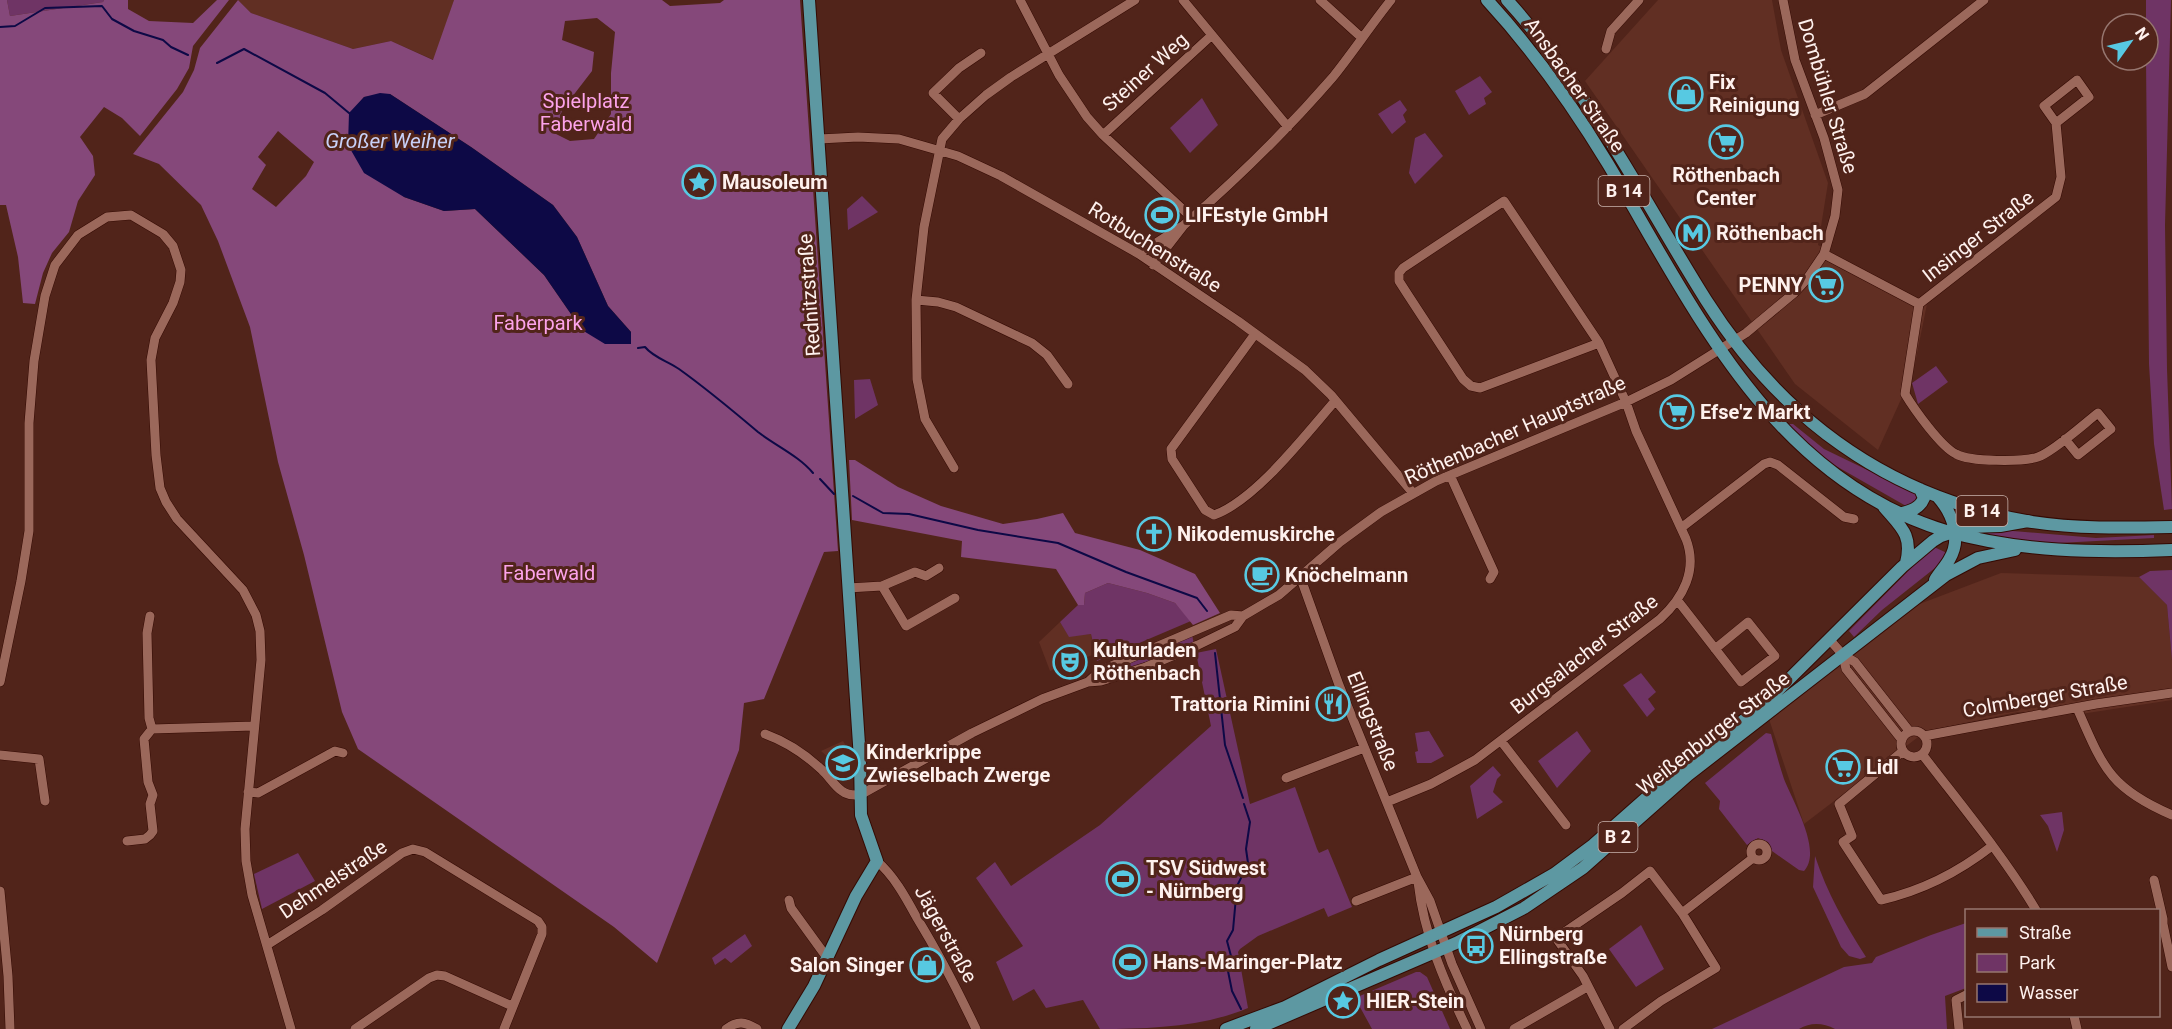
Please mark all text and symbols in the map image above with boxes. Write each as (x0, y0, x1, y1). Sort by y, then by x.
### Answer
north arrow (2100, 12, 2160, 72)
street label: Ansbacher Straße (1520, 13, 1630, 157)
street label: Dombühler Straße (1793, 16, 1863, 176)
text: N (2131, 24, 2153, 44)
street label: Steiner Weg (1097, 27, 1193, 117)
place label: Fix Reinigung (1709, 70, 1800, 117)
shop icon: Fix Reinigung (1668, 76, 1704, 112)
park label: Spielplatz Faberwald (540, 89, 632, 136)
supermarket icon: Röthenbach Center (1708, 124, 1744, 160)
water label: Großer Weiher (325, 129, 456, 153)
place label: Röthenbach Center (1672, 163, 1780, 210)
place icon: Mausoleum (681, 164, 717, 200)
place label: Mausoleum (722, 170, 828, 194)
road number: B 14 (1598, 176, 1650, 206)
street label: Insinger Straße (1918, 185, 2038, 287)
street label: Rotbuchenstraße (1084, 196, 1226, 298)
sports icon: LIFEstyle GmbH (1144, 197, 1180, 233)
place label: LIFEstyle GmbH (1185, 203, 1328, 227)
metro station icon: Röthenbach (1675, 215, 1711, 251)
place label: Röthenbach (1716, 221, 1824, 245)
street label: Rednitzstraße (793, 233, 825, 357)
supermarket icon: PENNY (1808, 267, 1844, 303)
place label: PENNY (1739, 273, 1804, 297)
park label: Faberpark (493, 311, 583, 335)
street label: Röthenbacher Hauptstraße (1401, 370, 1629, 490)
supermarket icon: Efse'z Markt (1659, 394, 1695, 430)
place label: Efse'z Markt (1700, 400, 1811, 424)
road number: B 14 (1956, 496, 2008, 526)
church icon: Nikodemuskirche (1136, 516, 1172, 552)
place label: Nikodemuskirche (1177, 522, 1335, 546)
cafe icon: Knöchelmann (1244, 557, 1280, 593)
park label: Faberwald (503, 561, 595, 585)
place label: Knöchelmann (1285, 563, 1408, 587)
street label: Burgsalacher Straße (1506, 589, 1662, 719)
place label: Kulturladen Röthenbach (1093, 638, 1201, 685)
theatre icon: Kulturladen Röthenbach (1052, 644, 1088, 680)
street label: Weißenburger Straße (1632, 666, 1794, 800)
street label: Ellingstraße (1342, 668, 1404, 774)
street label: Colmberger Straße (1961, 670, 2129, 722)
restaurant icon: Trattoria Rimini (1315, 686, 1351, 722)
place label: Trattoria Rimini (1170, 692, 1310, 716)
place label: Kinderkrippe Zwieselbach Zwerge (866, 740, 1050, 787)
school or university icon: Kinderkrippe Zwieselbach Zwerge (825, 745, 861, 781)
supermarket icon: Lidl (1825, 749, 1861, 785)
place label: Lidl (1866, 755, 1899, 779)
road number: B 2 (1598, 822, 1638, 852)
street label: Dehmelstraße (275, 834, 391, 924)
place label: TSV Südwest - Nürnberg (1146, 856, 1266, 903)
sports icon: TSV Südwest - Nürnberg (1105, 861, 1141, 897)
street label: Jägerstraße (910, 881, 982, 987)
legend (1965, 909, 2160, 1017)
place label: Nürnberg Ellingstraße (1499, 922, 1607, 969)
text: Straße (2019, 922, 2071, 943)
bus stop icon: Nürnberg Ellingstraße (1458, 928, 1494, 964)
sports icon: Hans-Maringer-Platz (1112, 944, 1148, 980)
shop icon: Salon Singer (909, 947, 945, 983)
place label: Hans-Maringer-Platz (1153, 950, 1343, 974)
text: Park (2019, 952, 2056, 973)
place label: Salon Singer (790, 953, 905, 977)
text: Wasser (2019, 982, 2079, 1003)
place icon: HIER-Stein (1325, 983, 1361, 1019)
place label: HIER-Stein (1366, 989, 1464, 1013)

